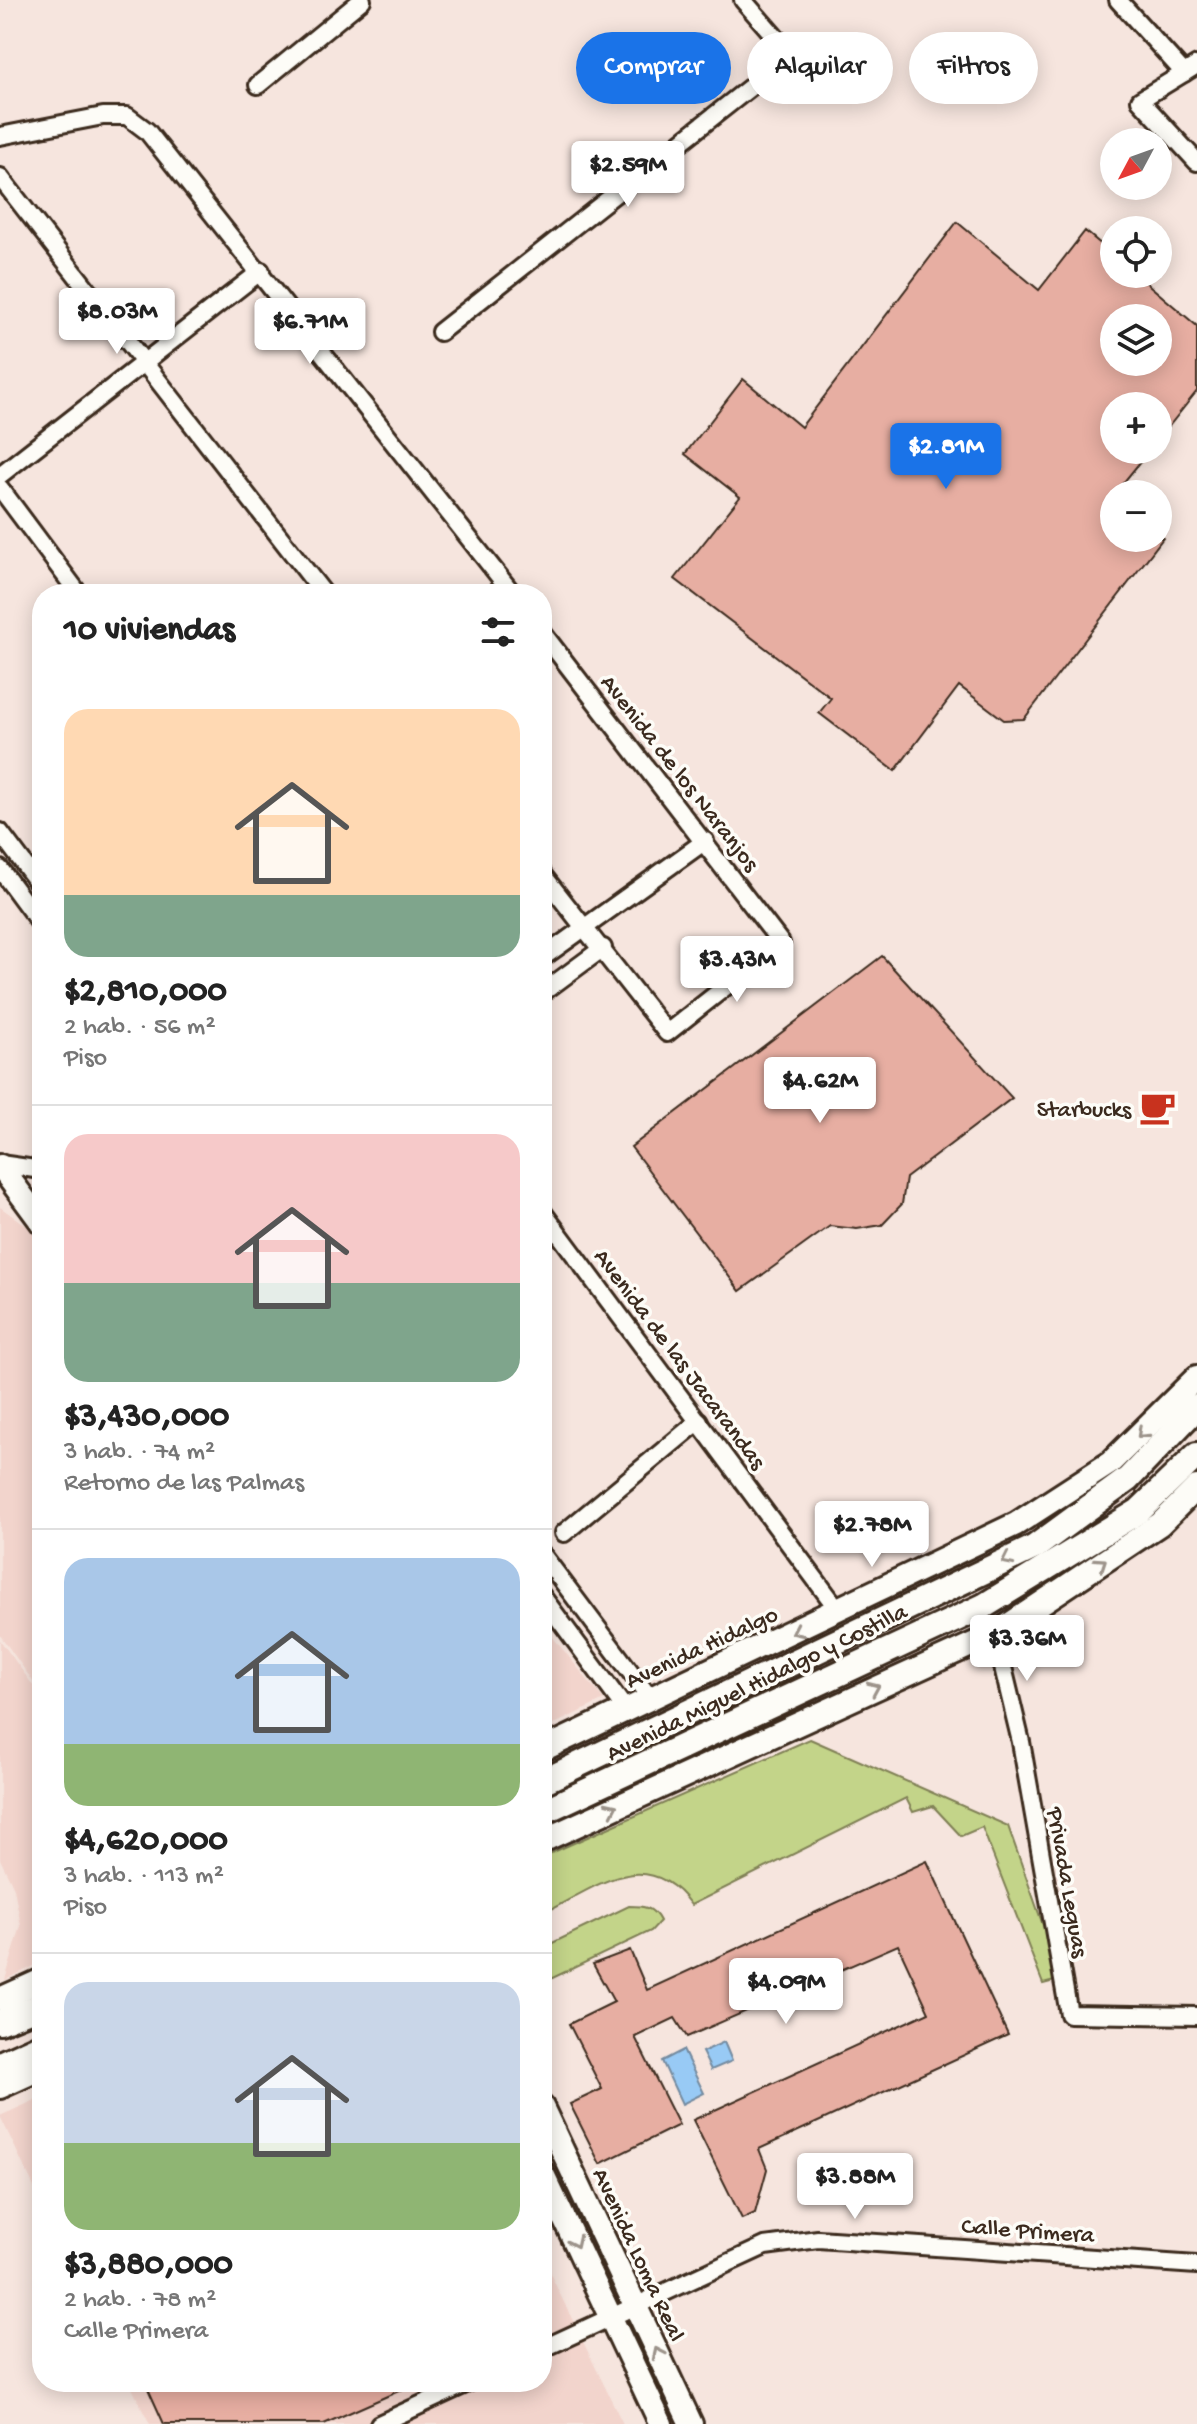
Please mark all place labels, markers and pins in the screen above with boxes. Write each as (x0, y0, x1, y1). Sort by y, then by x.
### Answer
pin: $2.59M (563, 141, 693, 209)
pin: $8.03M (52, 288, 182, 356)
pin: $6.71M (245, 298, 375, 366)
pin: $2.81M (881, 423, 1011, 491)
pin: $3.43M (672, 936, 802, 1004)
pin: $4.62M (755, 1057, 885, 1125)
cafe icon: Starbucks (1138, 1089, 1176, 1127)
place label: Starbucks (1037, 1097, 1132, 1126)
pin: $2.78M (807, 1501, 937, 1569)
pin: $3.36M (962, 1615, 1092, 1683)
pin: $4.09M (721, 1958, 851, 2026)
pin: $3.88M (790, 2153, 920, 2221)

